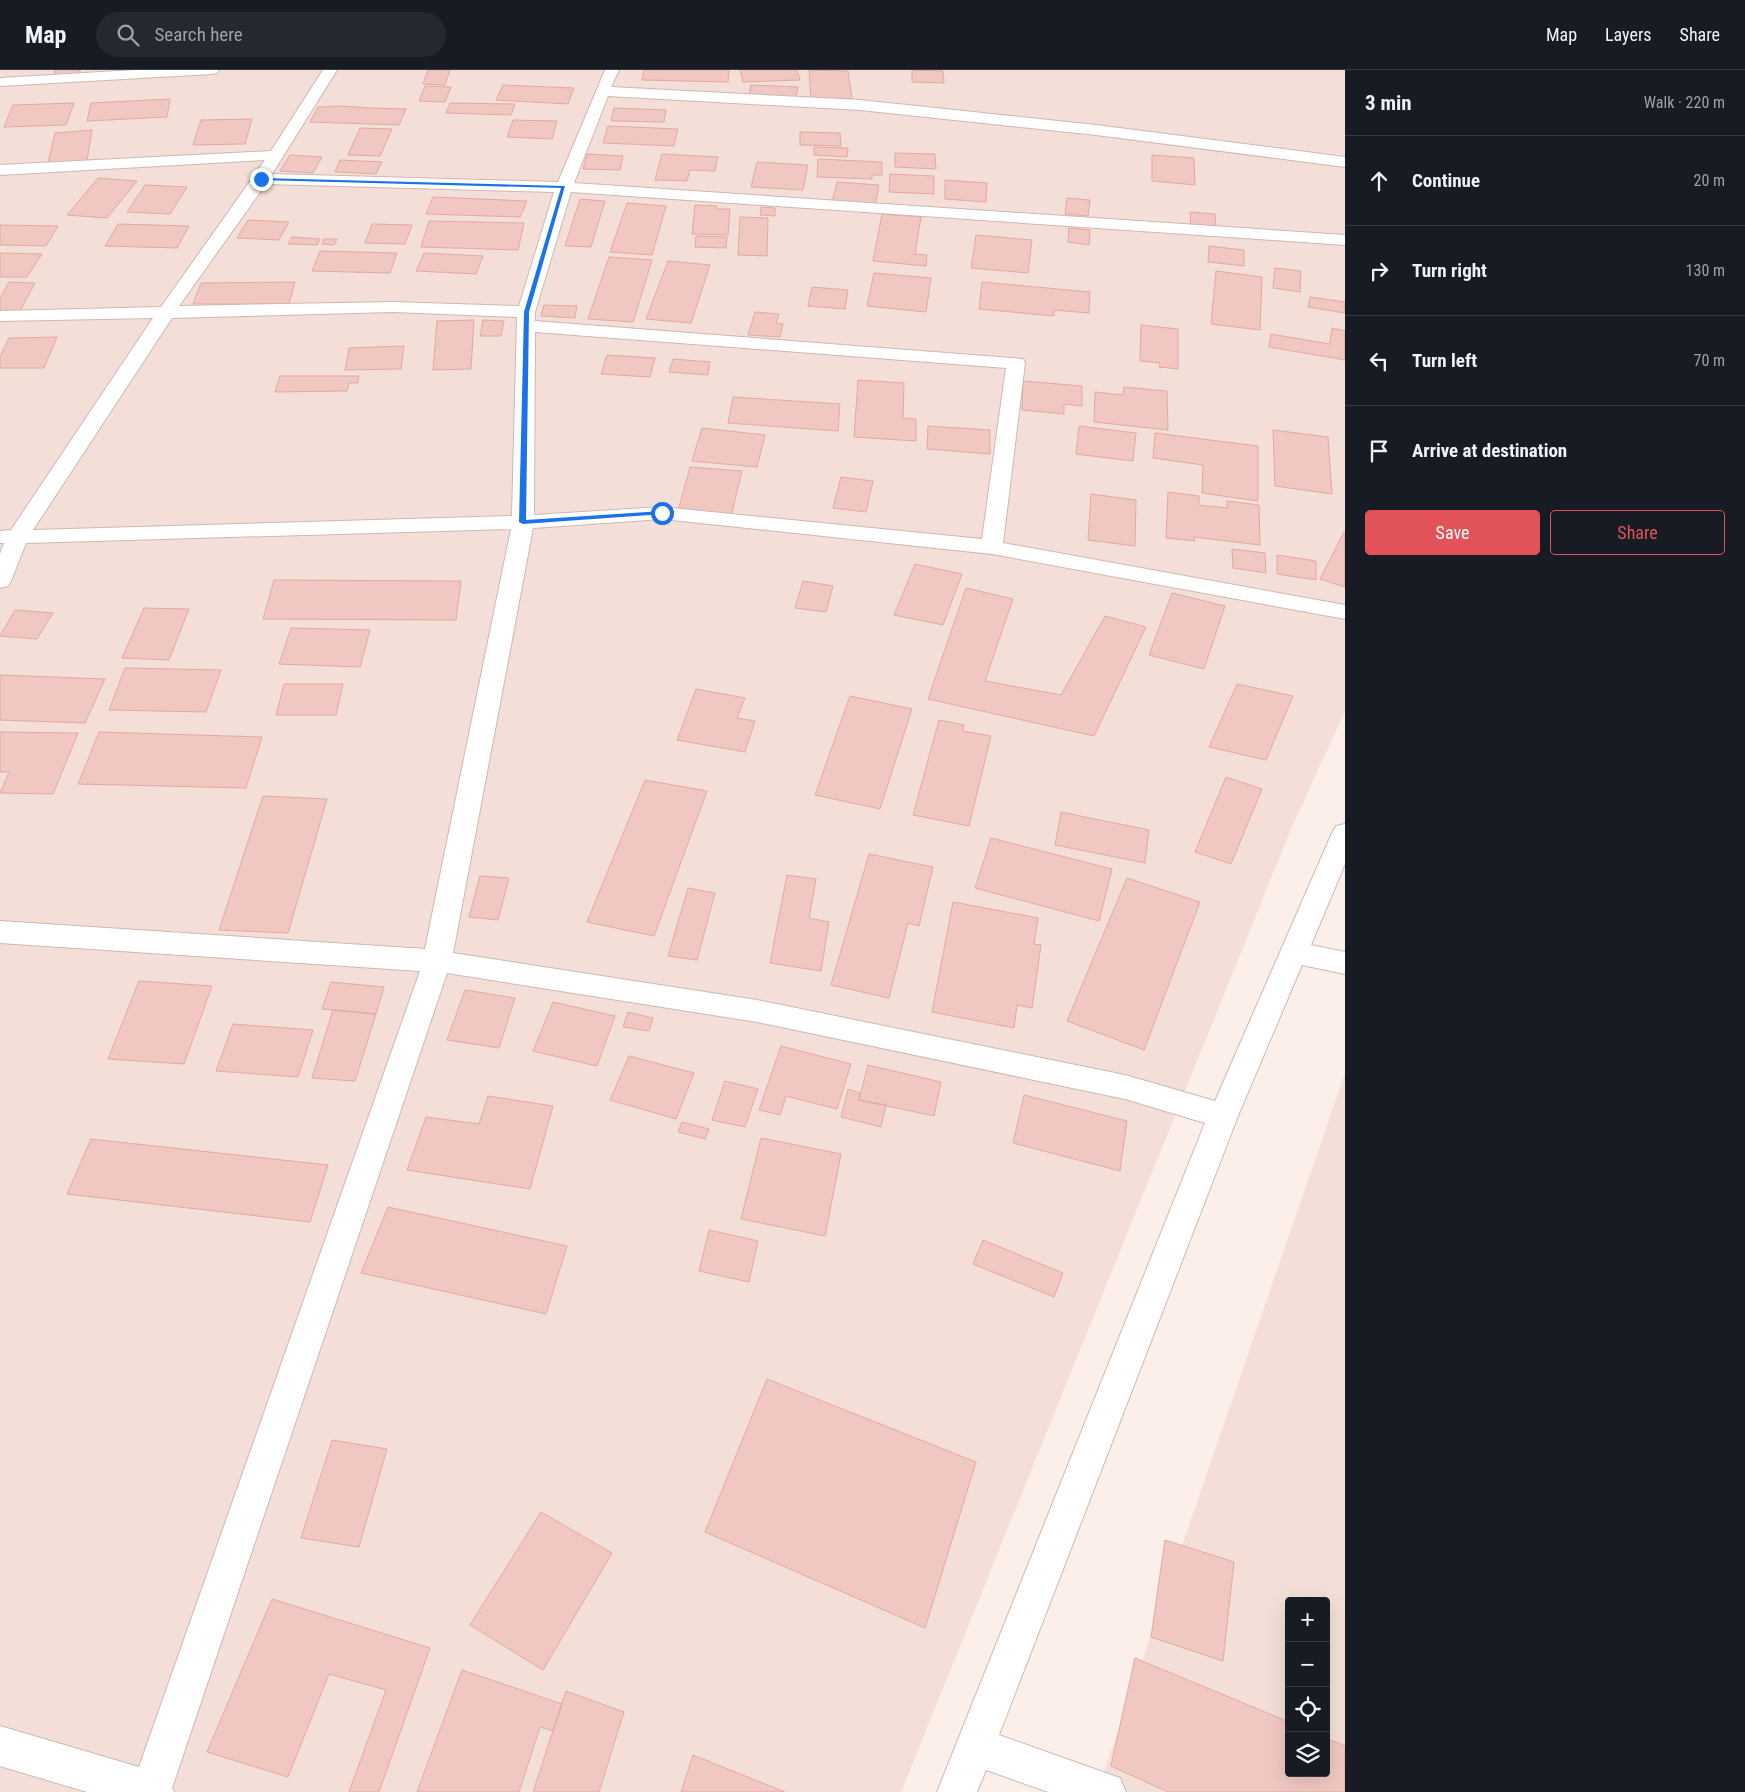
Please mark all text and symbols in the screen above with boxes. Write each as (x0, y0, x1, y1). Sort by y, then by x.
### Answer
search box (96, 12, 446, 57)
text: Map (25, 21, 66, 49)
icon: search (114, 21, 142, 49)
text: Search here (154, 23, 243, 46)
text: Map (1546, 24, 1577, 45)
text: Layers (1605, 24, 1652, 45)
text: Share (1680, 24, 1720, 45)
text: 3 min (1365, 91, 1412, 115)
text: Walk · 220 m (1644, 93, 1725, 112)
icon: ahead (1365, 167, 1393, 195)
route end (250, 168, 273, 191)
text: Continue (1412, 169, 1480, 192)
text: 20 m (1693, 171, 1725, 190)
icon: right (1365, 257, 1393, 285)
text: Turn right (1412, 259, 1487, 282)
text: 130 m (1686, 261, 1725, 280)
icon: left (1365, 347, 1393, 375)
text: Turn left (1412, 349, 1477, 372)
text: 70 m (1693, 351, 1725, 370)
icon: arrive (1365, 437, 1393, 465)
text: Arrive at destination (1412, 439, 1567, 462)
route start (651, 502, 674, 525)
button: Save (1365, 510, 1540, 555)
button: Share (1550, 510, 1725, 555)
map controls (1285, 1597, 1330, 1777)
button: + (1285, 1597, 1330, 1642)
button: − (1285, 1642, 1330, 1687)
button: locate (1285, 1687, 1330, 1732)
button: layers (1285, 1732, 1330, 1777)

